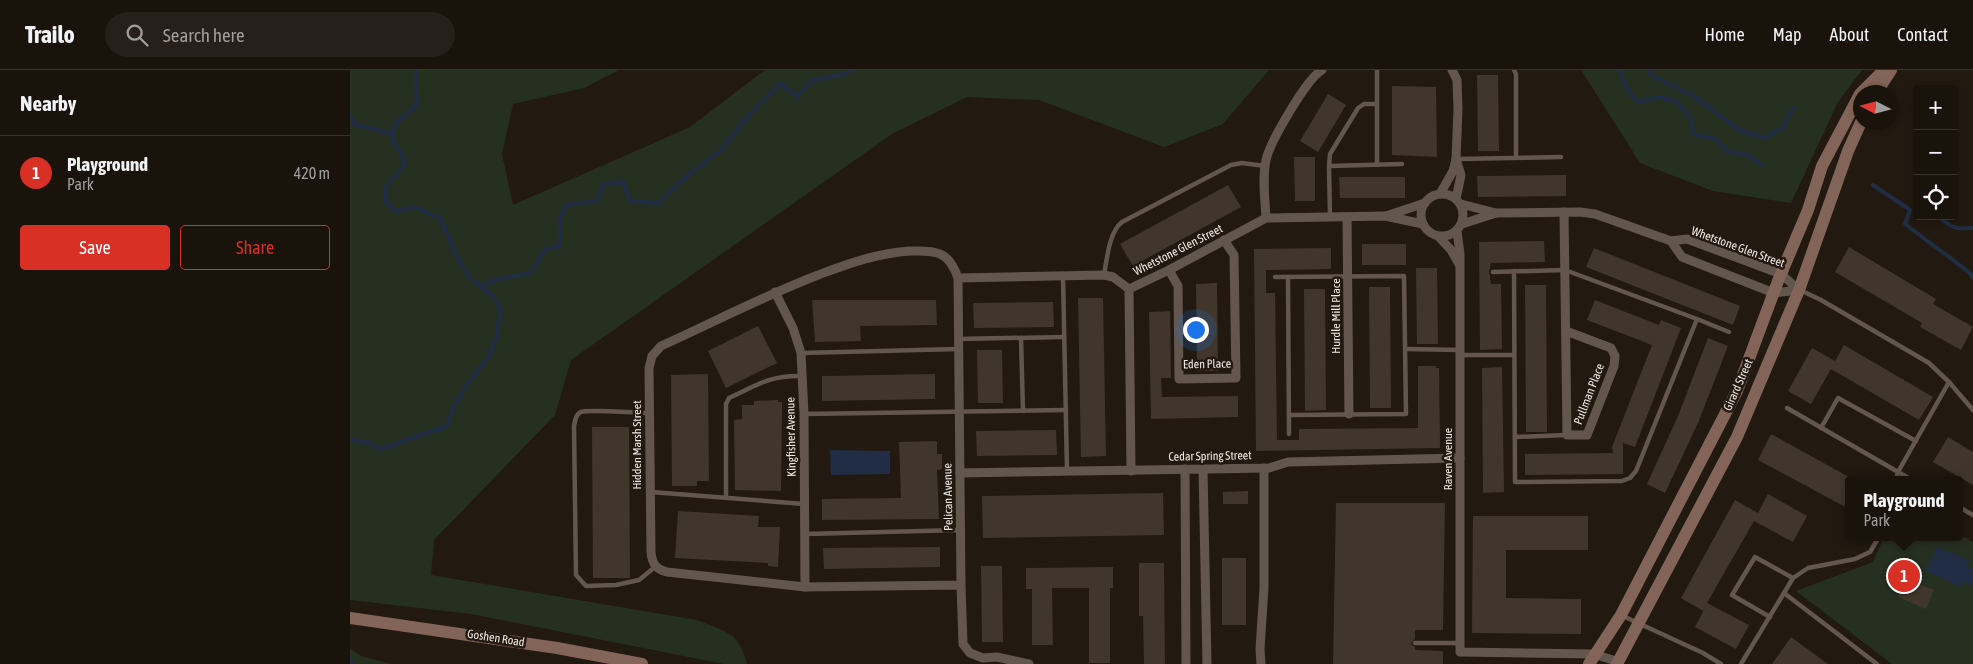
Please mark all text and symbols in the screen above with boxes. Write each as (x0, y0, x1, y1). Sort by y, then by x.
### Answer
search box (105, 12, 455, 57)
text: Trailo (25, 21, 75, 48)
icon: search (123, 21, 151, 49)
text: Search here (163, 24, 245, 46)
text: Home (1705, 24, 1745, 45)
text: Map (1773, 24, 1802, 45)
text: About (1830, 24, 1869, 45)
text: Contact (1897, 24, 1948, 45)
north arrow (1853, 85, 1898, 130)
map controls (1913, 85, 1958, 220)
button: + (1913, 85, 1958, 130)
text: Nearby (20, 91, 76, 115)
button: − (1913, 130, 1958, 175)
text: Playground (67, 153, 148, 175)
text: 1 (32, 164, 40, 182)
text: 420 m (294, 164, 330, 182)
text: Park (67, 175, 94, 193)
button: locate (1913, 175, 1958, 220)
street label: Whetstone Glen Street (1131, 221, 1225, 279)
street label: Whetstone Glen Street (1689, 224, 1787, 271)
button: Save (20, 225, 170, 270)
button: Share (180, 225, 330, 270)
street label: Hurdle Mill Place (1329, 278, 1343, 354)
your location (1183, 317, 1209, 343)
street label: Girard Street (1720, 356, 1756, 413)
street label: Eden Place (1183, 357, 1231, 371)
street label: Pullman Place (1571, 362, 1607, 426)
street label: Kingfisher Avenue (783, 397, 799, 477)
street label: Hidden Marsh Street (630, 400, 644, 490)
street label: Raven Avenue (1441, 428, 1455, 490)
street label: Cedar Spring Street (1168, 448, 1252, 464)
street label: Pelican Avenue (940, 463, 956, 531)
popup (1845, 476, 1963, 541)
text: Playground (1863, 489, 1945, 511)
text: Park (1863, 511, 1890, 529)
pin: 1 (1888, 557, 1920, 595)
street label: Goshen Road (466, 627, 526, 649)

